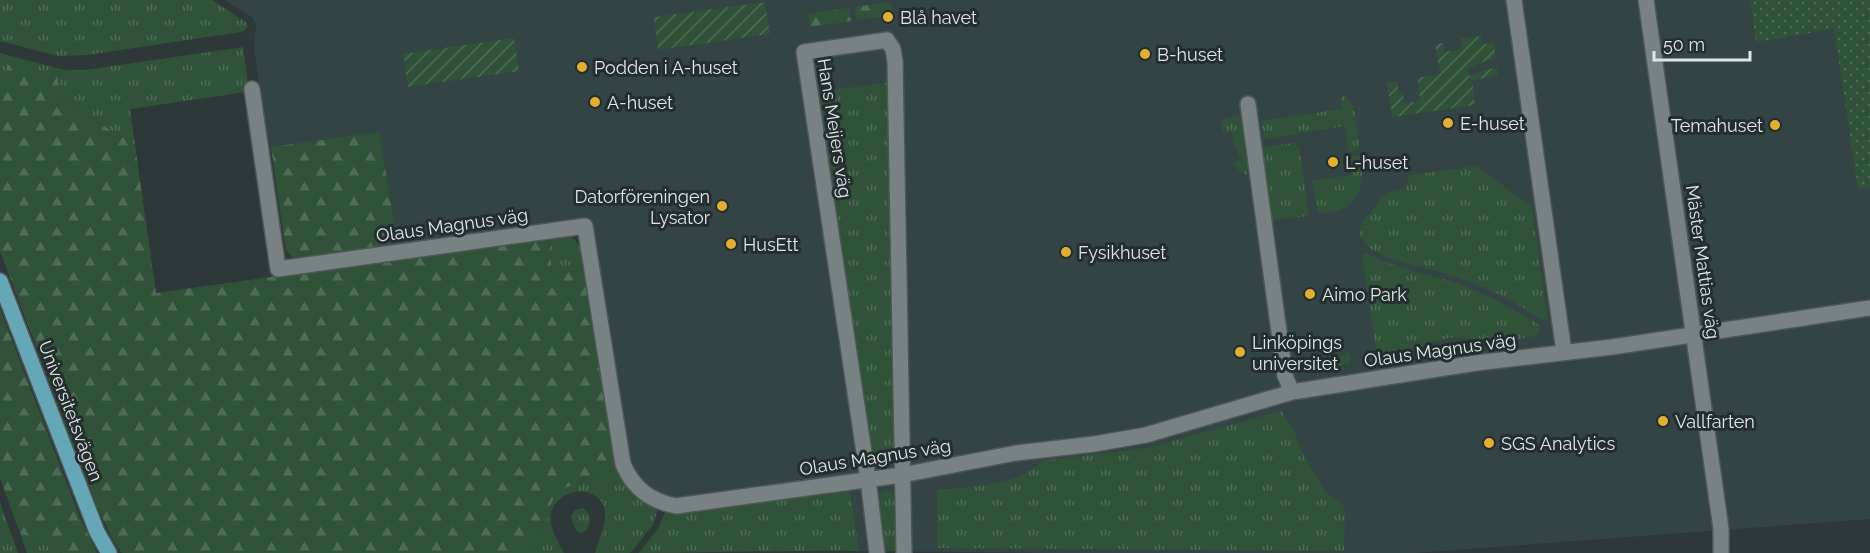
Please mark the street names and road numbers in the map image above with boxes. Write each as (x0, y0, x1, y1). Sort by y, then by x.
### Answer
street label: Hans Meijers väg (814, 57, 856, 199)
street label: Mäster Mattias väg (1682, 184, 1724, 340)
street label: Olaus Magnus väg (375, 204, 529, 246)
street label: Olaus Magnus väg (1363, 329, 1517, 371)
street label: Universitetsvägen (35, 338, 107, 484)
street label: Olaus Magnus väg (798, 435, 952, 479)

